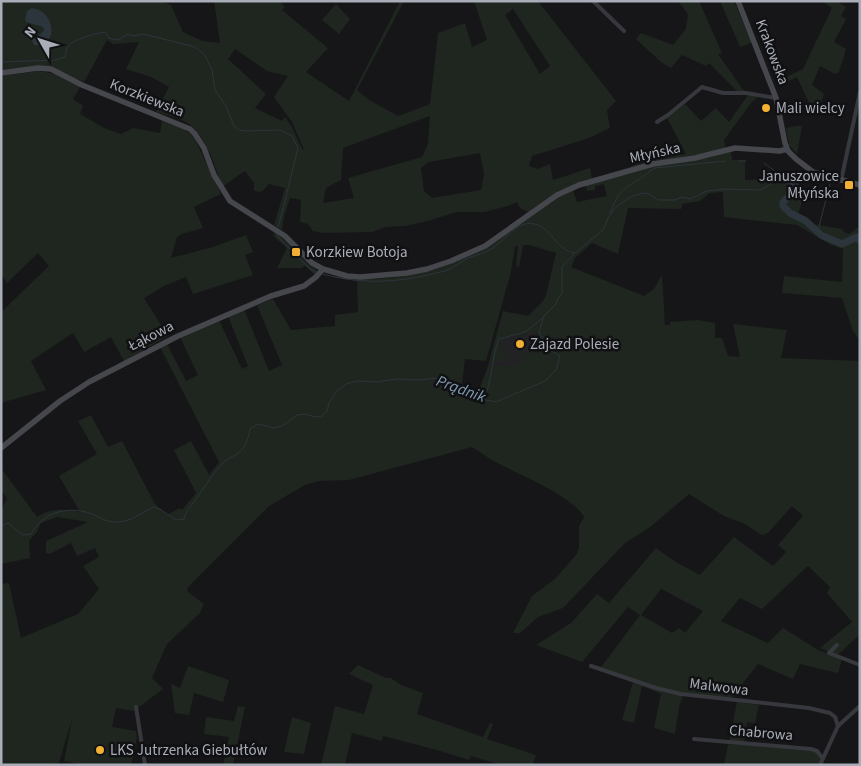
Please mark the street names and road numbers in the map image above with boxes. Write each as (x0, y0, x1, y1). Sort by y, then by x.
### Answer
street label: Krakowska (750, 16, 794, 88)
street label: Korzkiewska (107, 74, 187, 122)
street label: Młyńska (628, 137, 682, 169)
street label: Łąkowa (124, 316, 177, 357)
street label: Malwowa (688, 673, 750, 701)
street label: Chabrowa (728, 720, 794, 746)

